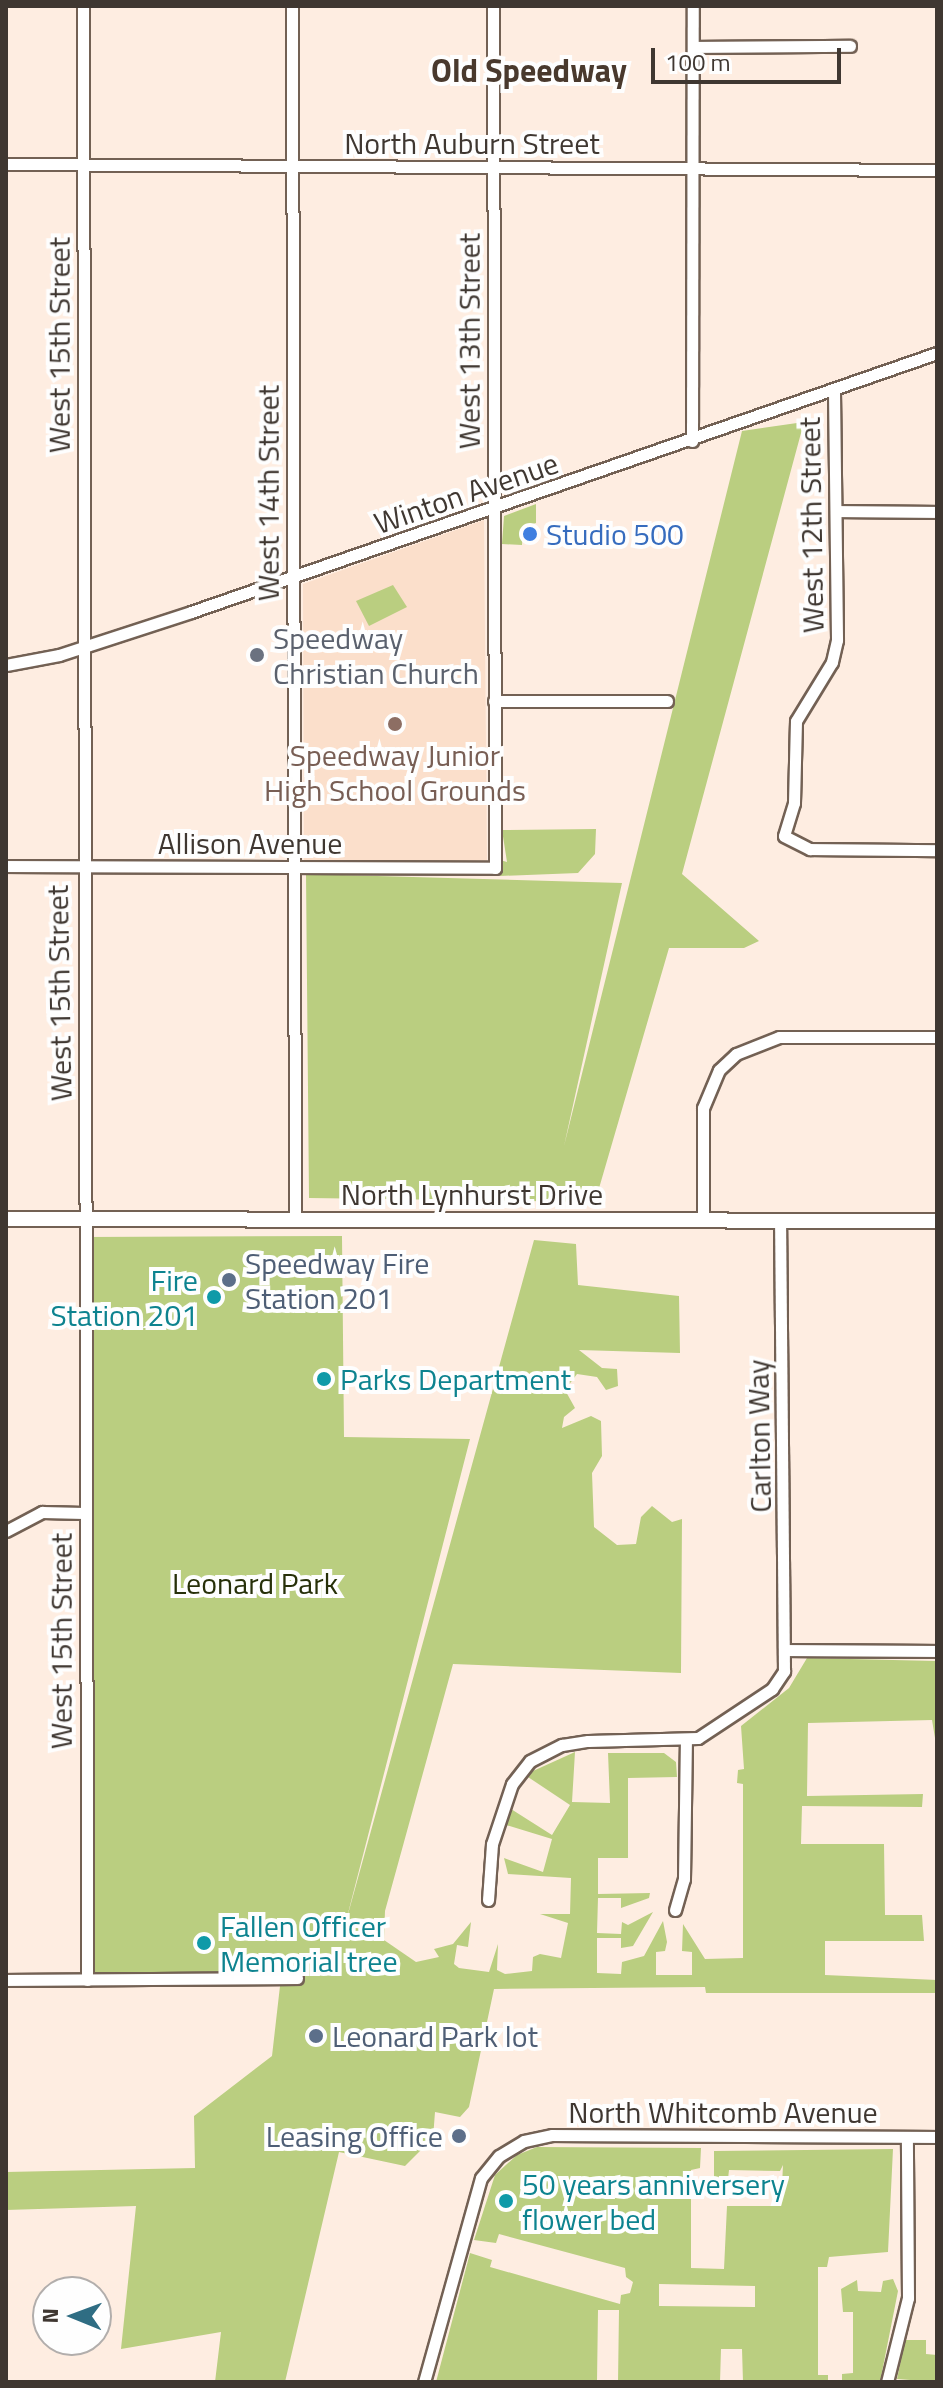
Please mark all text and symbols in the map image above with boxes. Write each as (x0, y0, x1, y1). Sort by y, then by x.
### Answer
scale bar (655, 32, 845, 82)
text: 100 m (665, 44, 731, 80)
district label: Old Speedway (431, 51, 627, 89)
street label: North Auburn Street (344, 125, 600, 161)
street label: West 13th Street (451, 233, 487, 449)
street label: West 15th Street (41, 237, 77, 453)
street label: West 14th Street (250, 385, 286, 601)
street label: West 12th Street (791, 417, 831, 633)
street label: Winton Avenue (369, 445, 563, 541)
place label: Studio 500 (546, 516, 684, 552)
marker: Studio 500 (521, 525, 539, 543)
place label: Speedway Christian Church (273, 620, 479, 690)
marker: Speedway Christian Church (248, 646, 266, 664)
marker: Speedway Junior High School Grounds (386, 715, 404, 733)
place label: Speedway Junior High School Grounds (264, 737, 526, 808)
street label: Allison Avenue (158, 825, 342, 861)
street label: West 15th Street (39, 885, 79, 1101)
street label: North Lynhurst Drive (341, 1176, 603, 1212)
place label: Speedway Fire Station 201 (245, 1245, 429, 1316)
place label: Fire Station 201 (50, 1262, 198, 1332)
marker: Speedway Fire Station 201 (220, 1271, 238, 1289)
marker: Fire Station 201 (205, 1288, 223, 1306)
street label: Carlton Way (740, 1359, 778, 1513)
place label: Parks Department (340, 1361, 571, 1397)
marker: Parks Department (315, 1370, 333, 1388)
street label: West 15th Street (43, 1533, 79, 1749)
park label: Leonard Park (172, 1565, 338, 1601)
place label: Fallen Officer Memorial tree (220, 1908, 398, 1978)
marker: Fallen Officer Memorial tree (195, 1934, 213, 1952)
place label: Leonard Park lot (332, 2018, 538, 2054)
marker: Leonard Park lot (307, 2027, 325, 2045)
street label: North Whitcomb Avenue (568, 2094, 878, 2130)
place label: Leasing Office (266, 2118, 443, 2154)
marker: Leasing Office (450, 2127, 468, 2145)
place label: 50 years anniversery flower bed (522, 2166, 785, 2236)
marker: 50 years anniversery flower bed (497, 2192, 515, 2210)
north arrow (32, 2276, 112, 2356)
text: N (33, 2308, 67, 2324)

